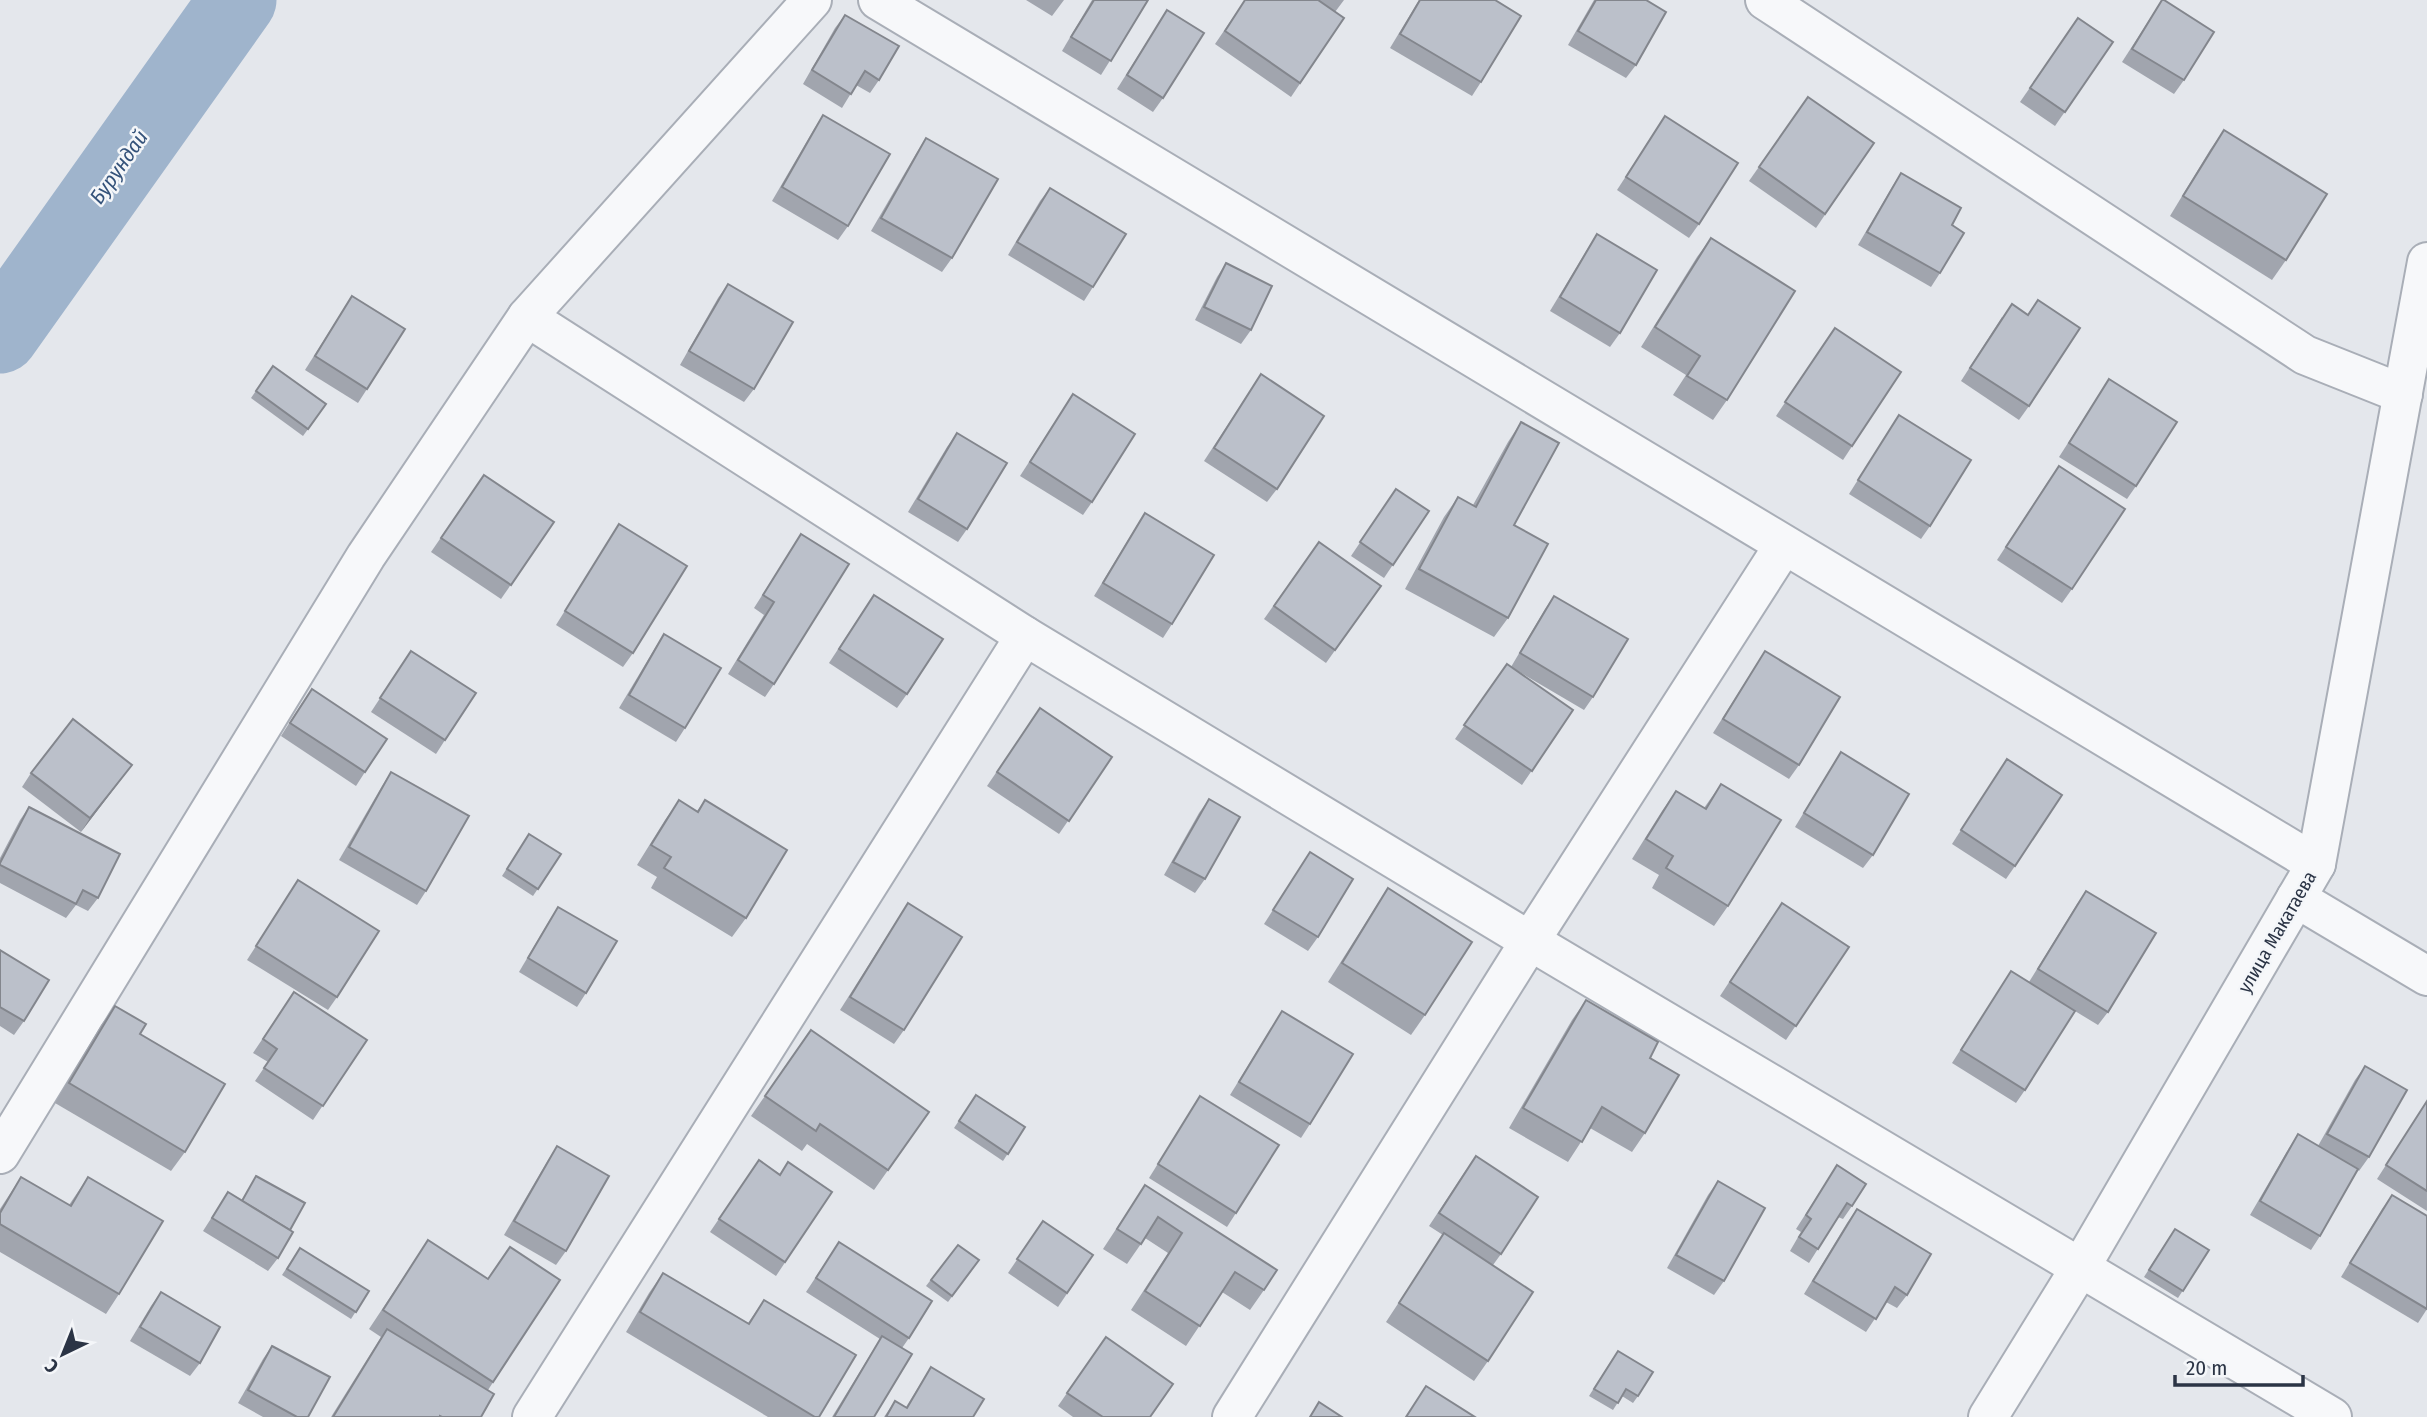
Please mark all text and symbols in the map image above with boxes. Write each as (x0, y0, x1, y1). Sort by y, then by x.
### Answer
water label: Бурундай (84, 125, 154, 209)
street label: улица Макатаева (2233, 867, 2321, 997)
north arrow (28, 1319, 98, 1389)
scale bar (2175, 1344, 2303, 1388)
text: С (40, 1354, 63, 1378)
text: 20 m (2186, 1355, 2227, 1381)

